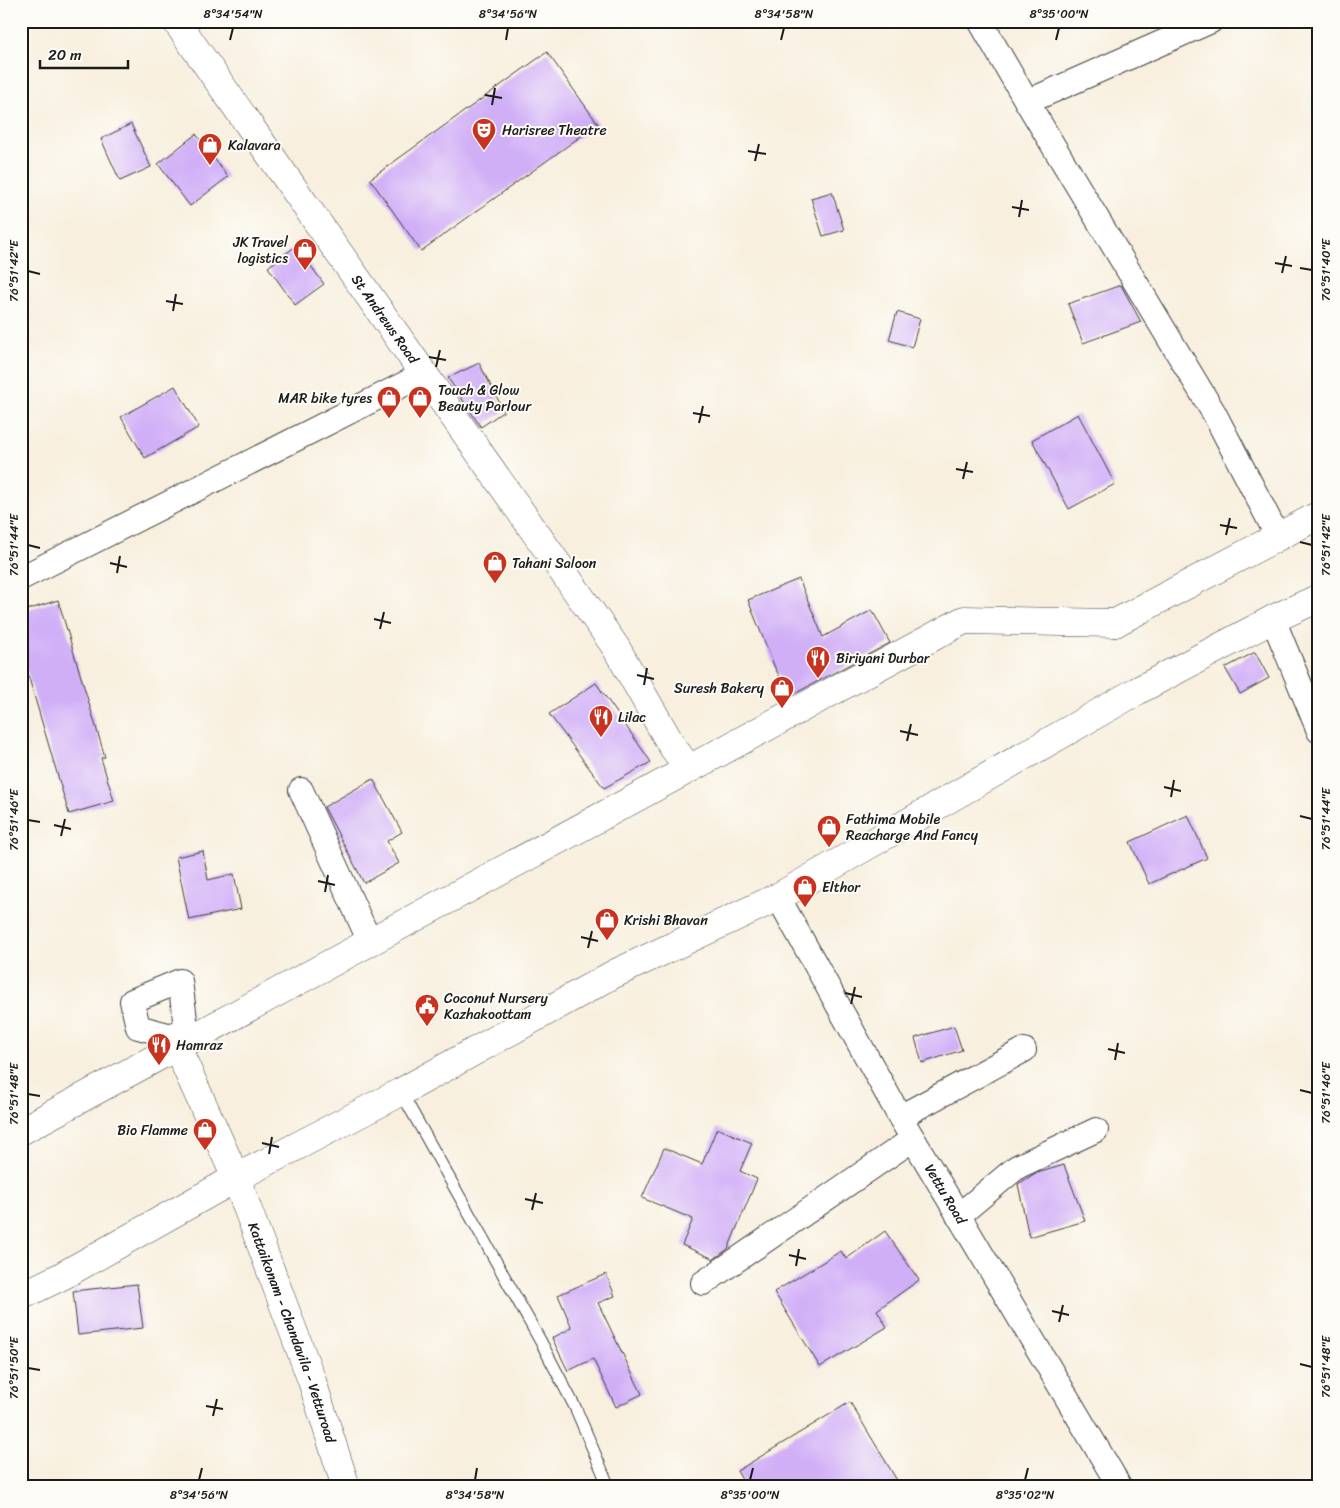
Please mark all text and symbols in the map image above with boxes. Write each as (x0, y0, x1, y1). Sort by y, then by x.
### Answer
text: 8°34'54"N (203, 3, 263, 25)
text: 8°34'56"N (479, 3, 538, 25)
text: 8°34'58"N (755, 3, 814, 25)
text: 8°35'00"N (1029, 3, 1089, 25)
scale bar (40, 38, 128, 70)
text: 20 m (48, 42, 82, 68)
theatre icon: Harisree Theatre (471, 117, 497, 151)
place label: Harisree Theatre (502, 118, 607, 143)
shop icon: Kalavara (197, 132, 223, 166)
place label: Kalavara (228, 133, 281, 158)
place label: JK Travel logistics (232, 230, 289, 271)
shop icon: JK Travel logistics (292, 237, 318, 271)
text: 76°51'40"E (1315, 237, 1337, 301)
text: 76°51'42"E (3, 239, 25, 302)
street label: St Andrews Road (345, 269, 426, 370)
place label: Touch & Glow Beauty Parlour (438, 378, 532, 419)
shop icon: MAR bike tyres (376, 385, 402, 419)
shop icon: Touch & Glow Beauty Parlour (407, 385, 433, 419)
place label: MAR bike tyres (278, 386, 372, 411)
text: 76°51'44"E (3, 512, 25, 576)
text: 76°51'42"E (1315, 513, 1337, 576)
shop icon: Tahani Saloon (482, 550, 508, 584)
place label: Tahani Saloon (512, 551, 597, 576)
restaurant icon: Biriyani Durbar (805, 645, 831, 679)
place label: Biriyani Durbar (836, 646, 931, 671)
shop icon: Suresh Bakery (769, 675, 795, 709)
place label: Suresh Bakery (674, 676, 765, 701)
restaurant icon: Lilac (588, 704, 614, 738)
place label: Lilac (618, 705, 646, 730)
text: 76°51'44"E (1315, 786, 1337, 850)
text: 76°51'46"E (3, 788, 25, 851)
place label: Fathima Mobile Reacharge And Fancy (846, 807, 979, 848)
shop icon: Fathima Mobile Reacharge And Fancy (816, 814, 842, 848)
shop icon: Elthor (792, 874, 818, 908)
place label: Elthor (822, 875, 861, 900)
shop icon: Krishi Bhavan (594, 907, 620, 941)
place label: Krishi Bhavan (624, 908, 708, 933)
place label: Coconut Nursery Kazhakoottam (444, 986, 549, 1027)
public building icon: Coconut Nursery Kazhakoottam (414, 993, 440, 1027)
restaurant icon: Hamraz (146, 1032, 172, 1066)
place label: Hamraz (176, 1033, 223, 1058)
text: 76°51'46"E (1315, 1061, 1337, 1124)
text: 76°51'48"E (3, 1062, 25, 1125)
shop icon: Bio Flamme (192, 1117, 218, 1151)
place label: Bio Flamme (117, 1118, 188, 1143)
street label: Vettu Road (918, 1159, 974, 1230)
street label: Kattaikonam - Chandavila - Vetturoad (241, 1218, 344, 1447)
text: 76°51'48"E (1315, 1335, 1337, 1398)
text: 76°51'50"E (3, 1336, 25, 1399)
text: 8°34'56"N (170, 1484, 229, 1506)
text: 8°34'58"N (446, 1484, 505, 1506)
text: 8°35'00"N (720, 1484, 780, 1506)
text: 8°35'02"N (996, 1484, 1055, 1506)

